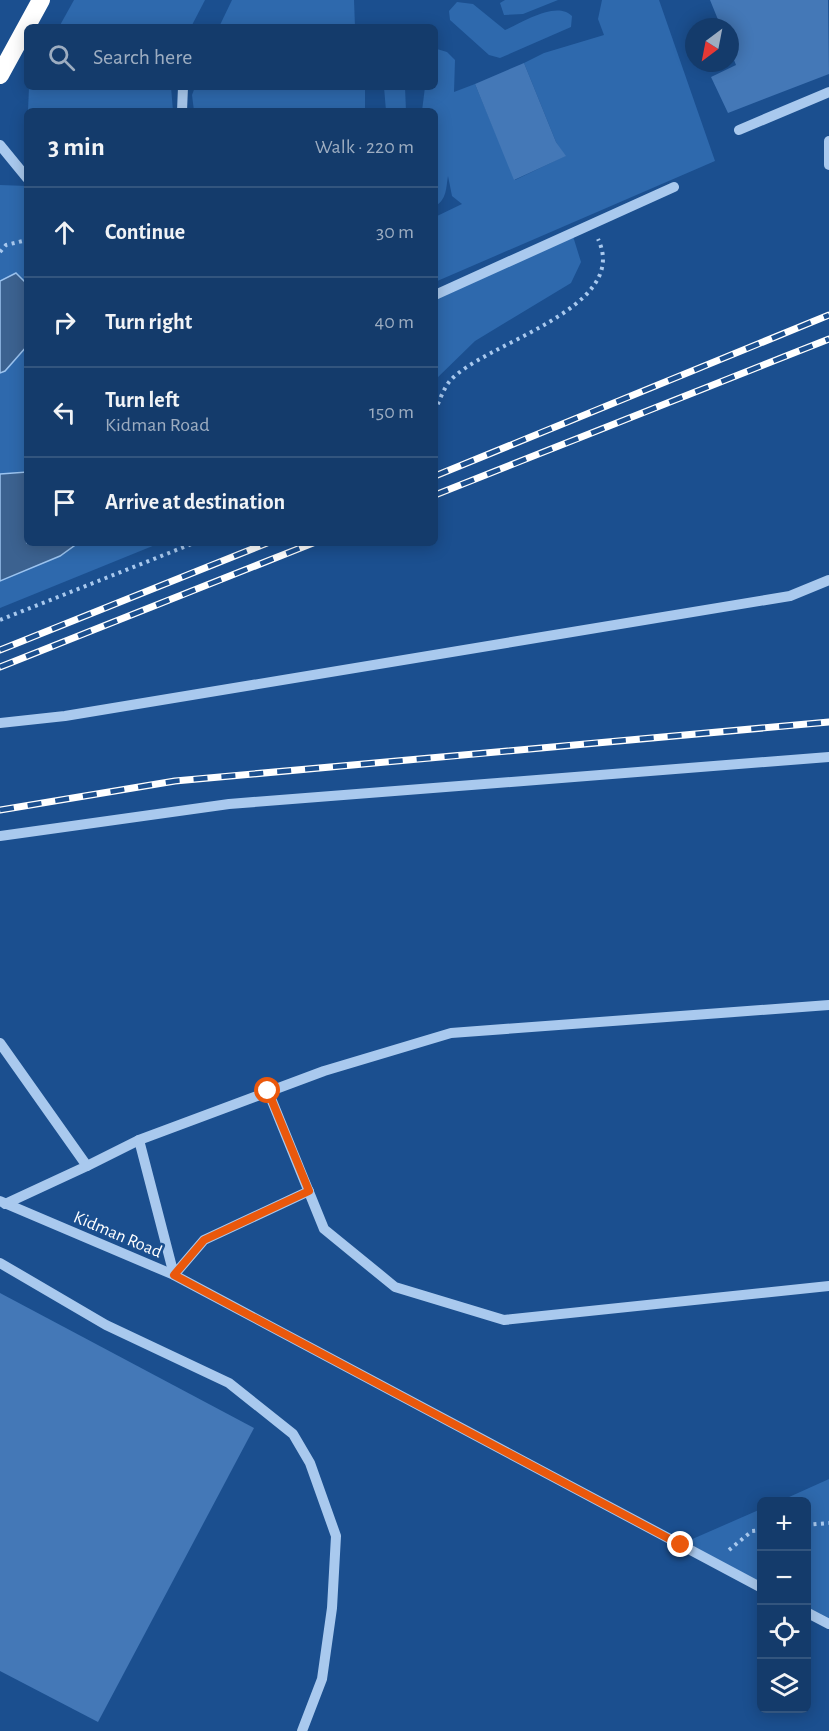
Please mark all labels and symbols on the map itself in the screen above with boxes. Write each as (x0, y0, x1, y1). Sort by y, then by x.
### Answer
north arrow (685, 18, 739, 72)
route start (254, 1077, 280, 1103)
street label: Kidman Road (71, 1208, 164, 1262)
route end (667, 1531, 693, 1557)

